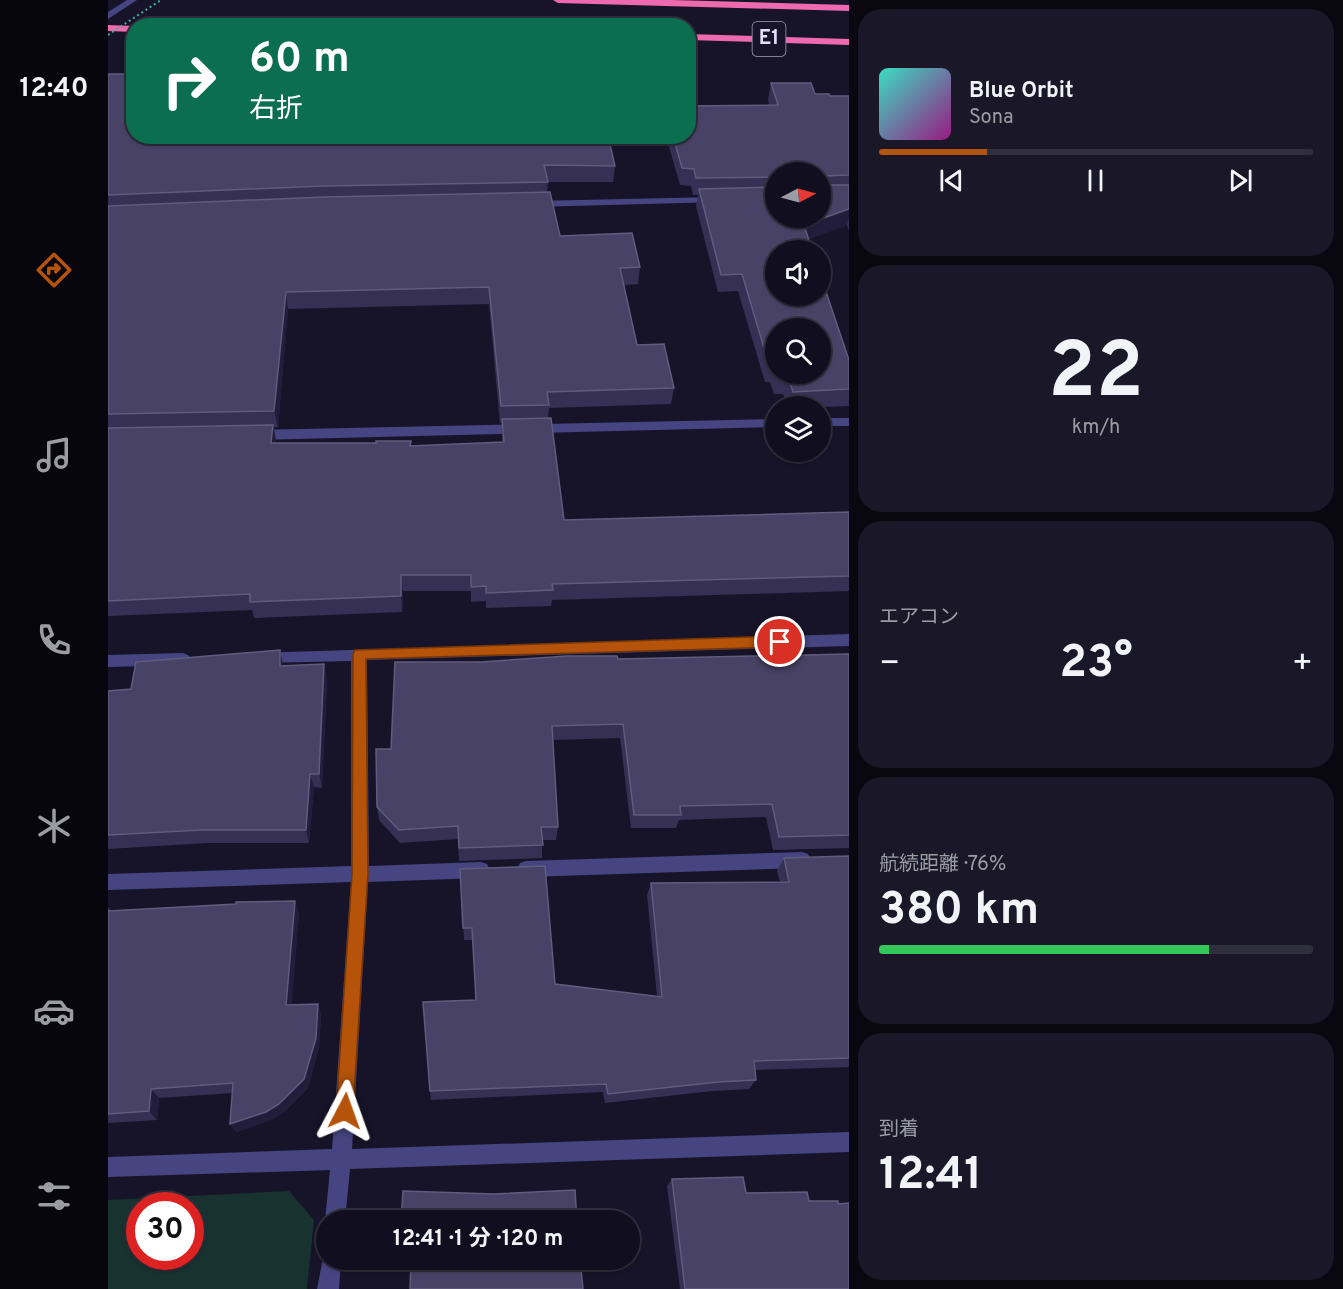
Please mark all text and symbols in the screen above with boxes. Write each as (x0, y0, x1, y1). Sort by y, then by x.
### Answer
road number: E1 (752, 22, 786, 56)
text: 60 m (249, 34, 350, 87)
icon: right (150, 42, 228, 120)
text: 12:40 (20, 72, 88, 106)
text: Blue Orbit (969, 78, 1074, 105)
text: 右折 (249, 93, 303, 127)
text: Sona (969, 105, 1014, 131)
north arrow (765, 162, 831, 228)
map controls (765, 162, 831, 462)
icon: previous (935, 164, 968, 197)
icon: pause (1079, 164, 1112, 197)
icon: next (1224, 164, 1257, 197)
button: sound (765, 240, 831, 306)
icon: directions (33, 249, 75, 291)
button: search (765, 318, 831, 384)
text: 22 (1048, 326, 1144, 425)
button: layers (765, 396, 831, 462)
text: km/h (1072, 415, 1120, 441)
icon: music (33, 434, 75, 476)
text: エアコン (879, 605, 959, 631)
pin (754, 616, 805, 667)
icon: phone (33, 619, 75, 661)
icon: arrive (763, 625, 796, 658)
text: 23° (1059, 636, 1133, 693)
text: − (879, 644, 900, 686)
text: + (1292, 644, 1313, 686)
icon: climate (33, 805, 75, 847)
text: 航続距離 · 76% (879, 852, 1006, 878)
text: 380 km (879, 883, 1039, 940)
icon: car (33, 990, 75, 1032)
position arrow (313, 1079, 377, 1143)
text: 到着 (879, 1117, 919, 1143)
text: 12:41 (879, 1148, 982, 1205)
icon: filters (33, 1175, 75, 1217)
speed limit sign: 30 (126, 1192, 204, 1270)
text: 12:41 · 1 分 · 120 m (393, 1226, 563, 1253)

